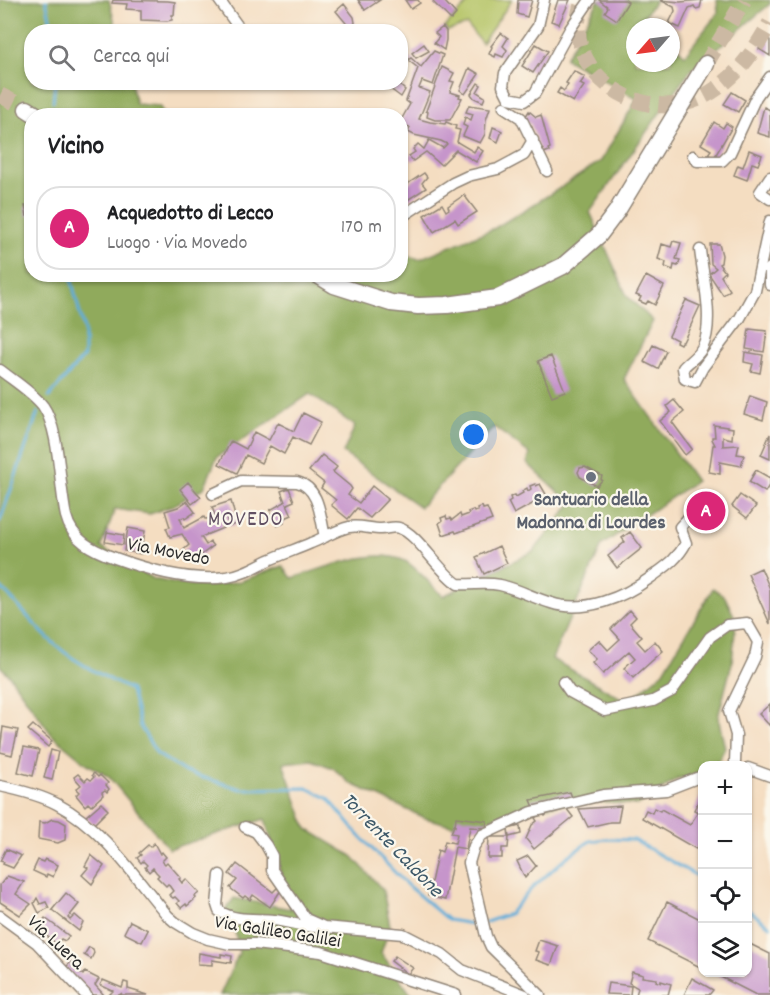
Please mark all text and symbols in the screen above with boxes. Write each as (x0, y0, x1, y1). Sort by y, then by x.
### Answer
north arrow (626, 18, 680, 72)
search box (24, 24, 408, 90)
icon: search (45, 41, 78, 74)
text: Cerca qui (93, 42, 169, 73)
text: Vicino (48, 129, 104, 166)
text: Acquedotto di Lecco (107, 199, 274, 230)
text: A (64, 214, 75, 242)
text: 170 m (341, 214, 382, 242)
text: Luogo · Via Movedo (107, 230, 247, 258)
your location (459, 420, 488, 449)
marker: Santuario della Madonna di Lourdes (584, 470, 598, 484)
place label: Santuario della Madonna di Lourdes (516, 487, 666, 538)
pin: A (686, 488, 726, 534)
district label: MOVEDO (208, 506, 284, 536)
street label: Via Movedo (125, 531, 212, 575)
map controls (698, 761, 752, 977)
button: + (698, 761, 752, 815)
water label: Torrente Caldone (333, 787, 450, 907)
button: − (698, 815, 752, 869)
button: locate (698, 869, 752, 923)
street label: Via Luera (20, 909, 90, 978)
street label: Via Galileo Galilei (212, 909, 343, 957)
button: layers (698, 923, 752, 977)

